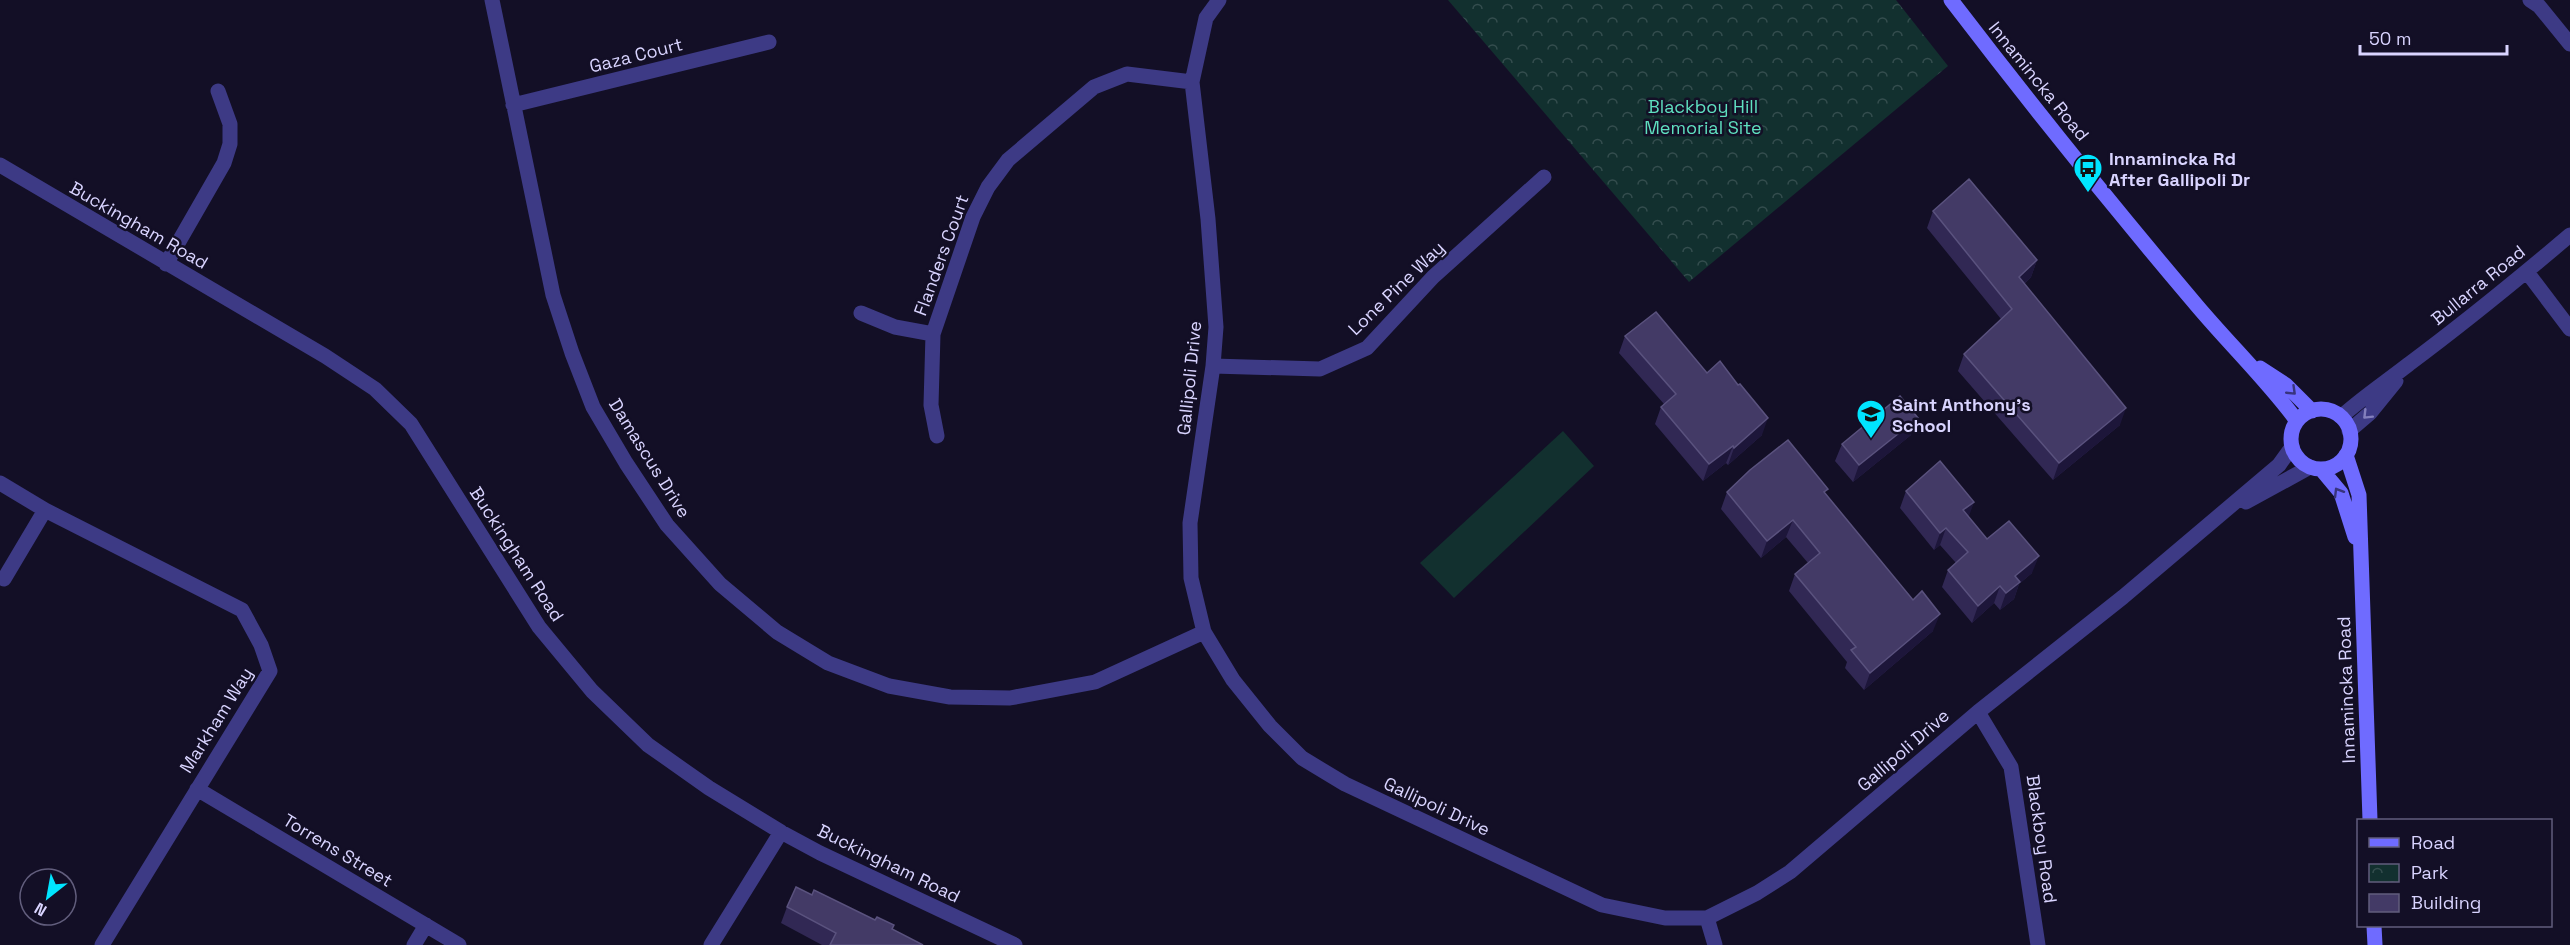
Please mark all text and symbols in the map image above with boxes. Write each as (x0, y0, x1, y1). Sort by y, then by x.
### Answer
street label: Innamincka Road (1984, 17, 2094, 145)
scale bar (2360, 18, 2507, 56)
text: 50 m (2369, 27, 2411, 50)
street label: Gaza Court (587, 32, 685, 78)
park label: Blackboy Hill Memorial Site (1644, 95, 1762, 139)
place label: Innamincka Rd After Gallipoli Dr (2109, 147, 2250, 191)
bus stop icon: Innamincka Rd After Gallipoli Dr (2072, 152, 2104, 194)
street label: Buckingham Road (66, 176, 212, 274)
street label: Flanders Court (908, 191, 974, 319)
street label: Lone Pine Way (1343, 236, 1449, 340)
street label: Bullarra Road (2426, 240, 2530, 330)
street label: Gallipoli Drive (1172, 320, 1206, 436)
one-way arrow (2285, 384, 2296, 395)
place label: Saint Anthony's School (1892, 393, 2031, 437)
street label: Damascus Drive (604, 394, 696, 522)
school or university icon: Saint Anthony's School (1855, 398, 1887, 440)
one-way arrow (2363, 408, 2373, 419)
street label: Buckingham Road (465, 482, 569, 626)
one-way arrow (2334, 488, 2345, 498)
street label: Innamincka Road (2332, 616, 2360, 764)
street label: Markham Way (174, 663, 258, 777)
street label: Gallipoli Drive (1852, 704, 1954, 796)
street label: Gallipoli Drive (1380, 771, 1494, 841)
street label: Blackboy Road (2022, 773, 2062, 905)
street label: Torrens Street (279, 808, 397, 892)
street label: Buckingham Road (814, 818, 964, 908)
legend (2357, 819, 2552, 927)
text: Road (2411, 831, 2455, 854)
text: Park (2411, 861, 2449, 884)
north arrow (18, 867, 78, 927)
text: Building (2411, 891, 2481, 914)
text: N (31, 898, 51, 921)

